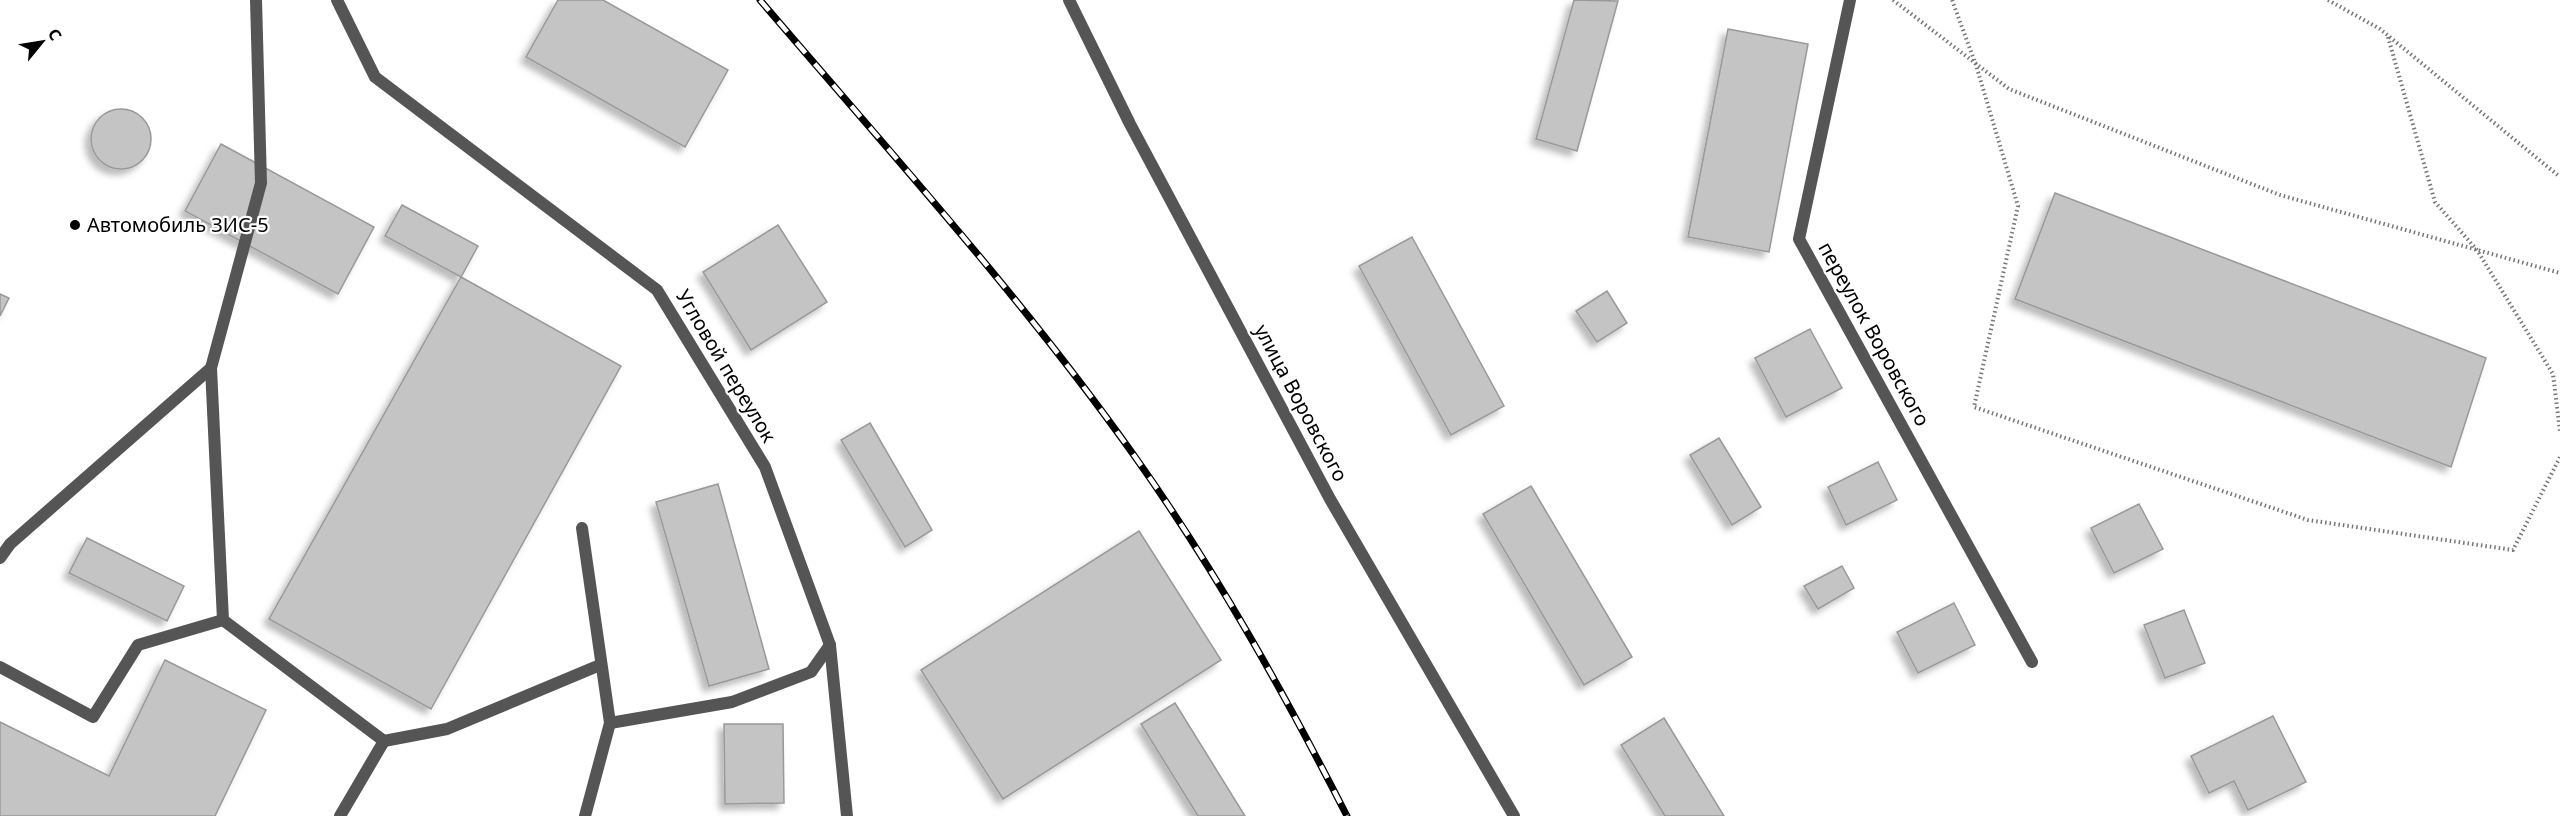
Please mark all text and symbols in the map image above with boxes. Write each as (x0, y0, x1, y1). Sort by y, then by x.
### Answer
north arrow (12, 12, 72, 72)
text: С (43, 25, 67, 44)
place label: Автомобиль ЗИС-5 (87, 211, 269, 238)
marker: Автомобиль ЗИС-5 (68, 218, 82, 232)
street label: переулок Воровского (1812, 237, 1936, 431)
street label: Угловой переулок (670, 284, 783, 448)
street label: улица Воровского (1249, 319, 1354, 486)

